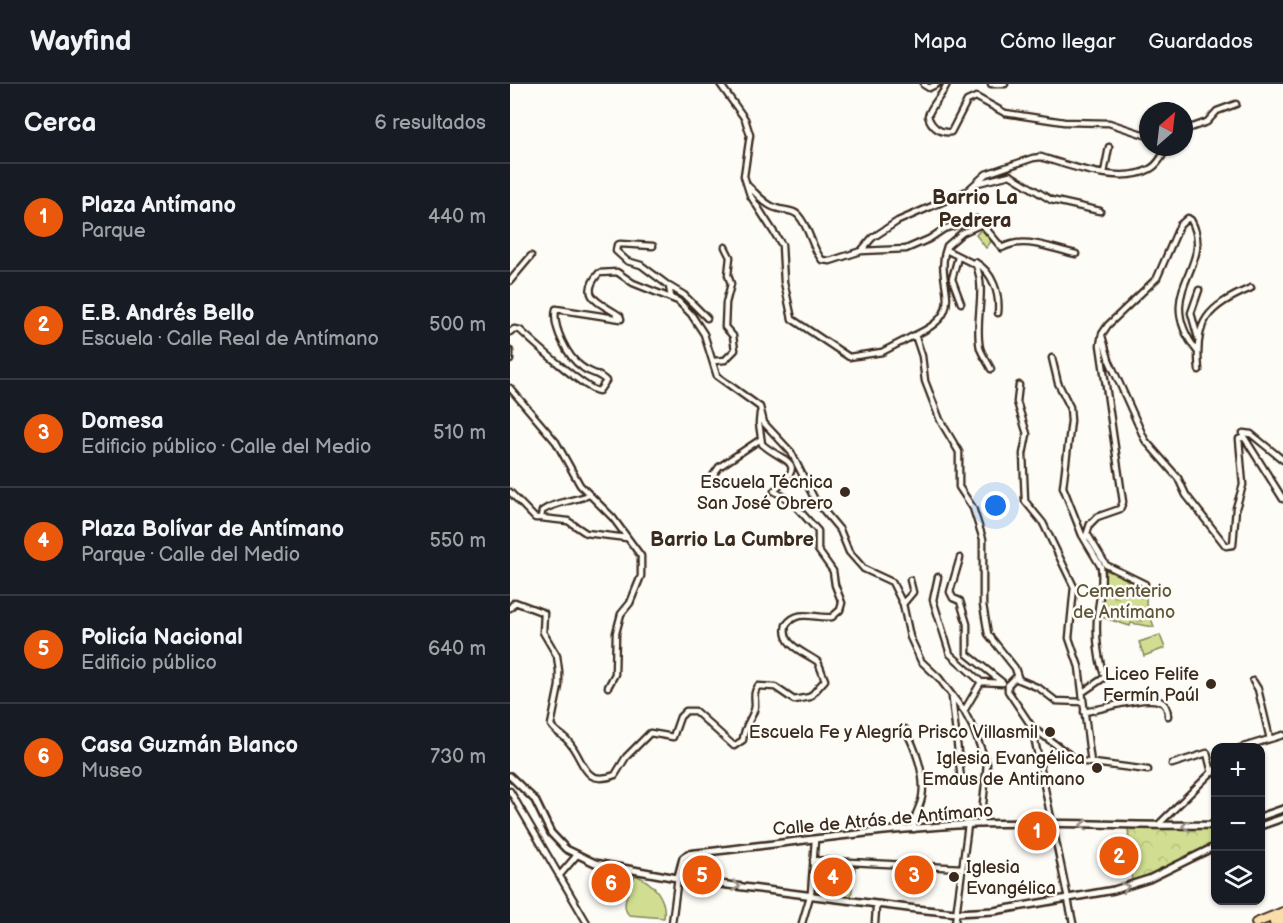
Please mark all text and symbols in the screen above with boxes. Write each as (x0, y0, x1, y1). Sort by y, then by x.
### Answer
text: Wayfind (30, 25, 131, 58)
text: Mapa (913, 29, 967, 54)
text: Cómo llegar (1000, 29, 1115, 54)
text: Guardados (1148, 29, 1253, 54)
north arrow (1139, 102, 1193, 156)
text: Cerca (24, 108, 96, 139)
text: 6 resultados (375, 111, 486, 135)
district label: Barrio La Pedrera (932, 186, 1018, 233)
text: Plaza Antímano (81, 192, 236, 219)
text: 1 (39, 205, 48, 229)
text: 440 m (428, 205, 486, 229)
text: Parque (81, 219, 146, 243)
text: E.B. Andrés Bello (81, 300, 254, 327)
text: 2 (38, 313, 49, 337)
text: 500 m (429, 313, 486, 337)
text: Escuela · Calle Real de Antímano (81, 327, 379, 351)
text: Domesa (81, 408, 164, 435)
text: 3 (38, 421, 49, 445)
text: 510 m (433, 421, 486, 445)
text: Edificio público · Calle del Medio (81, 435, 371, 459)
place label: Escuela Técnica San José Obrero (697, 472, 833, 514)
marker: Escuela Técnica San José Obrero (838, 485, 852, 499)
your location (981, 491, 1010, 520)
text: Plaza Bolívar de Antímano (81, 516, 344, 543)
district label: Barrio La Cumbre (650, 528, 814, 552)
text: 4 (38, 529, 49, 553)
text: 550 m (429, 529, 486, 553)
text: Parque · Calle del Medio (81, 543, 300, 567)
park label: Cementerio de Antímano (1073, 581, 1175, 623)
text: Policía Nacional (81, 624, 243, 651)
text: 5 (38, 637, 49, 661)
text: 640 m (428, 637, 486, 661)
text: Edificio público (81, 651, 217, 675)
place label: Liceo Felife Fermín Paúl (1103, 664, 1199, 706)
marker: Liceo Felife Fermín Paúl (1204, 677, 1218, 691)
place label: Escuela Fe y Alegría Prisco Villasmil (749, 722, 1038, 743)
marker: Escuela Fe y Alegría Prisco Villasmil (1043, 725, 1057, 739)
text: Casa Guzmán Blanco (81, 732, 298, 759)
map controls (1211, 743, 1265, 905)
button: + (1211, 743, 1265, 797)
text: 6 (37, 745, 50, 769)
text: 730 m (430, 745, 486, 769)
place label: Iglesia Evangélica Emaus de Antimano (922, 748, 1085, 790)
text: Museo (81, 759, 143, 783)
marker: Iglesia Evangélica Emaus de Antimano (1090, 761, 1104, 775)
button: − (1211, 797, 1265, 851)
street label: Calle de Atrás de Antímano (772, 800, 994, 840)
pin: 1 (1018, 808, 1056, 854)
one-way arrow (1079, 819, 1088, 831)
one-way arrow (1181, 820, 1190, 832)
pin: 2 (1100, 834, 1138, 878)
button: layers (1211, 851, 1265, 905)
pin: 5 (682, 852, 722, 898)
pin: 3 (894, 852, 934, 898)
pin: 4 (814, 854, 852, 900)
place label: Iglesia Evangélica (966, 857, 1056, 899)
pin: 6 (592, 860, 630, 906)
marker: Iglesia Evangélica (947, 870, 961, 884)
one-way arrow (731, 879, 741, 892)
one-way arrow (1119, 882, 1130, 894)

